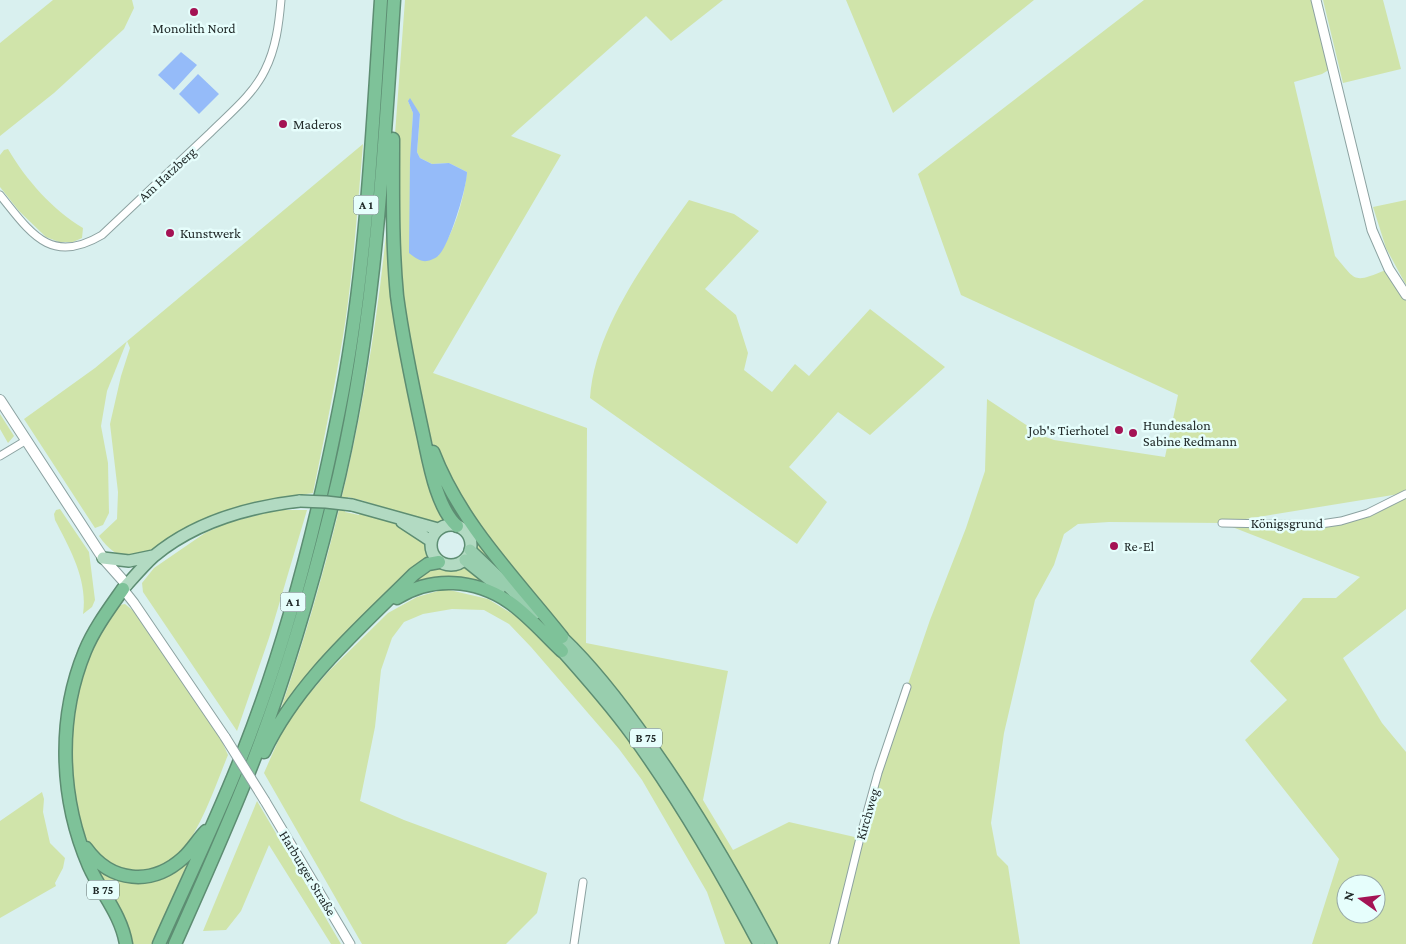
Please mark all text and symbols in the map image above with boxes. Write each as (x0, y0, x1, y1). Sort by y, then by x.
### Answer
marker: Monolith Nord (188, 6, 200, 18)
place label: Monolith Nord (152, 20, 236, 36)
place label: Maderos (293, 116, 342, 132)
marker: Maderos (277, 118, 289, 130)
street label: Am Hatzberg (135, 143, 199, 205)
road number: A 1 (354, 196, 378, 214)
place label: Kunstwerk (180, 225, 241, 241)
marker: Kunstwerk (164, 227, 176, 239)
place label: Hundesalon Sabine Redmann (1143, 417, 1238, 449)
place label: Job's Tierhotel (1026, 422, 1109, 438)
marker: Job's Tierhotel (1113, 424, 1125, 436)
marker: Hundesalon Sabine Redmann (1127, 427, 1139, 439)
street label: Königsgrund (1251, 515, 1324, 531)
place label: Re-El (1124, 538, 1155, 554)
marker: Re-El (1108, 540, 1120, 552)
road number: A 1 (280, 592, 306, 612)
road number: B 75 (630, 728, 662, 748)
street label: Kirchweg (852, 786, 882, 842)
street label: Harburger Straße (276, 827, 340, 919)
north arrow (1336, 874, 1386, 924)
road number: B 75 (87, 880, 119, 900)
text: N (1339, 889, 1357, 902)

